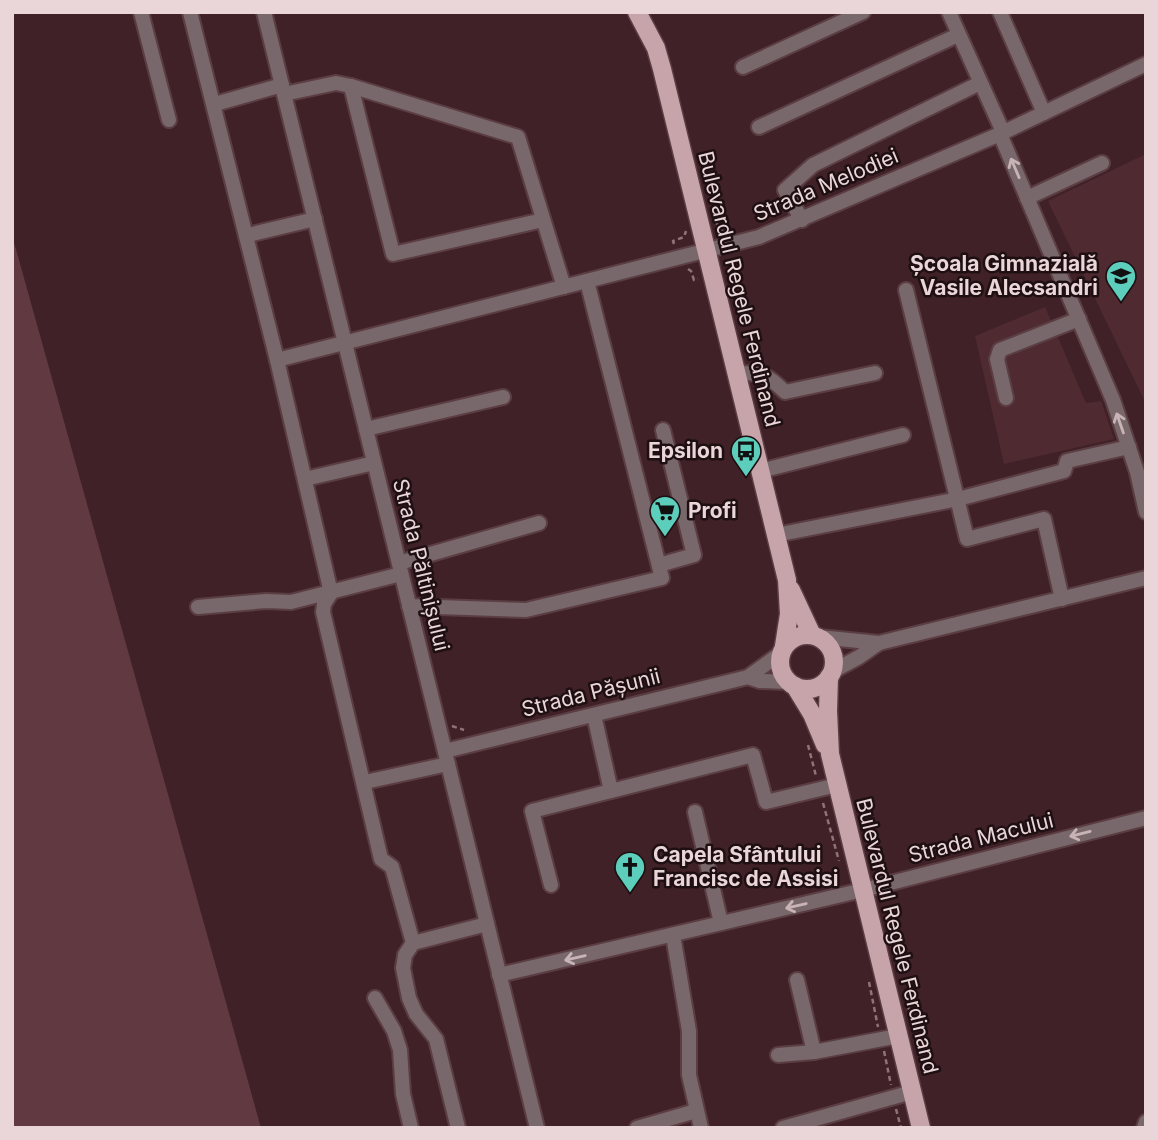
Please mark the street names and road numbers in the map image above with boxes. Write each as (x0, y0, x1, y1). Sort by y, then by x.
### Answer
street label: Strada Melodiei (750, 143, 902, 226)
street label: Bulevardul Regele Ferdinand (693, 149, 786, 429)
street label: Strada Păltinișului (388, 476, 455, 654)
street label: Strada Pășunii (519, 663, 663, 722)
street label: Bulevardul Regele Ferdinand (851, 796, 944, 1076)
street label: Strada Macului (906, 807, 1056, 868)

